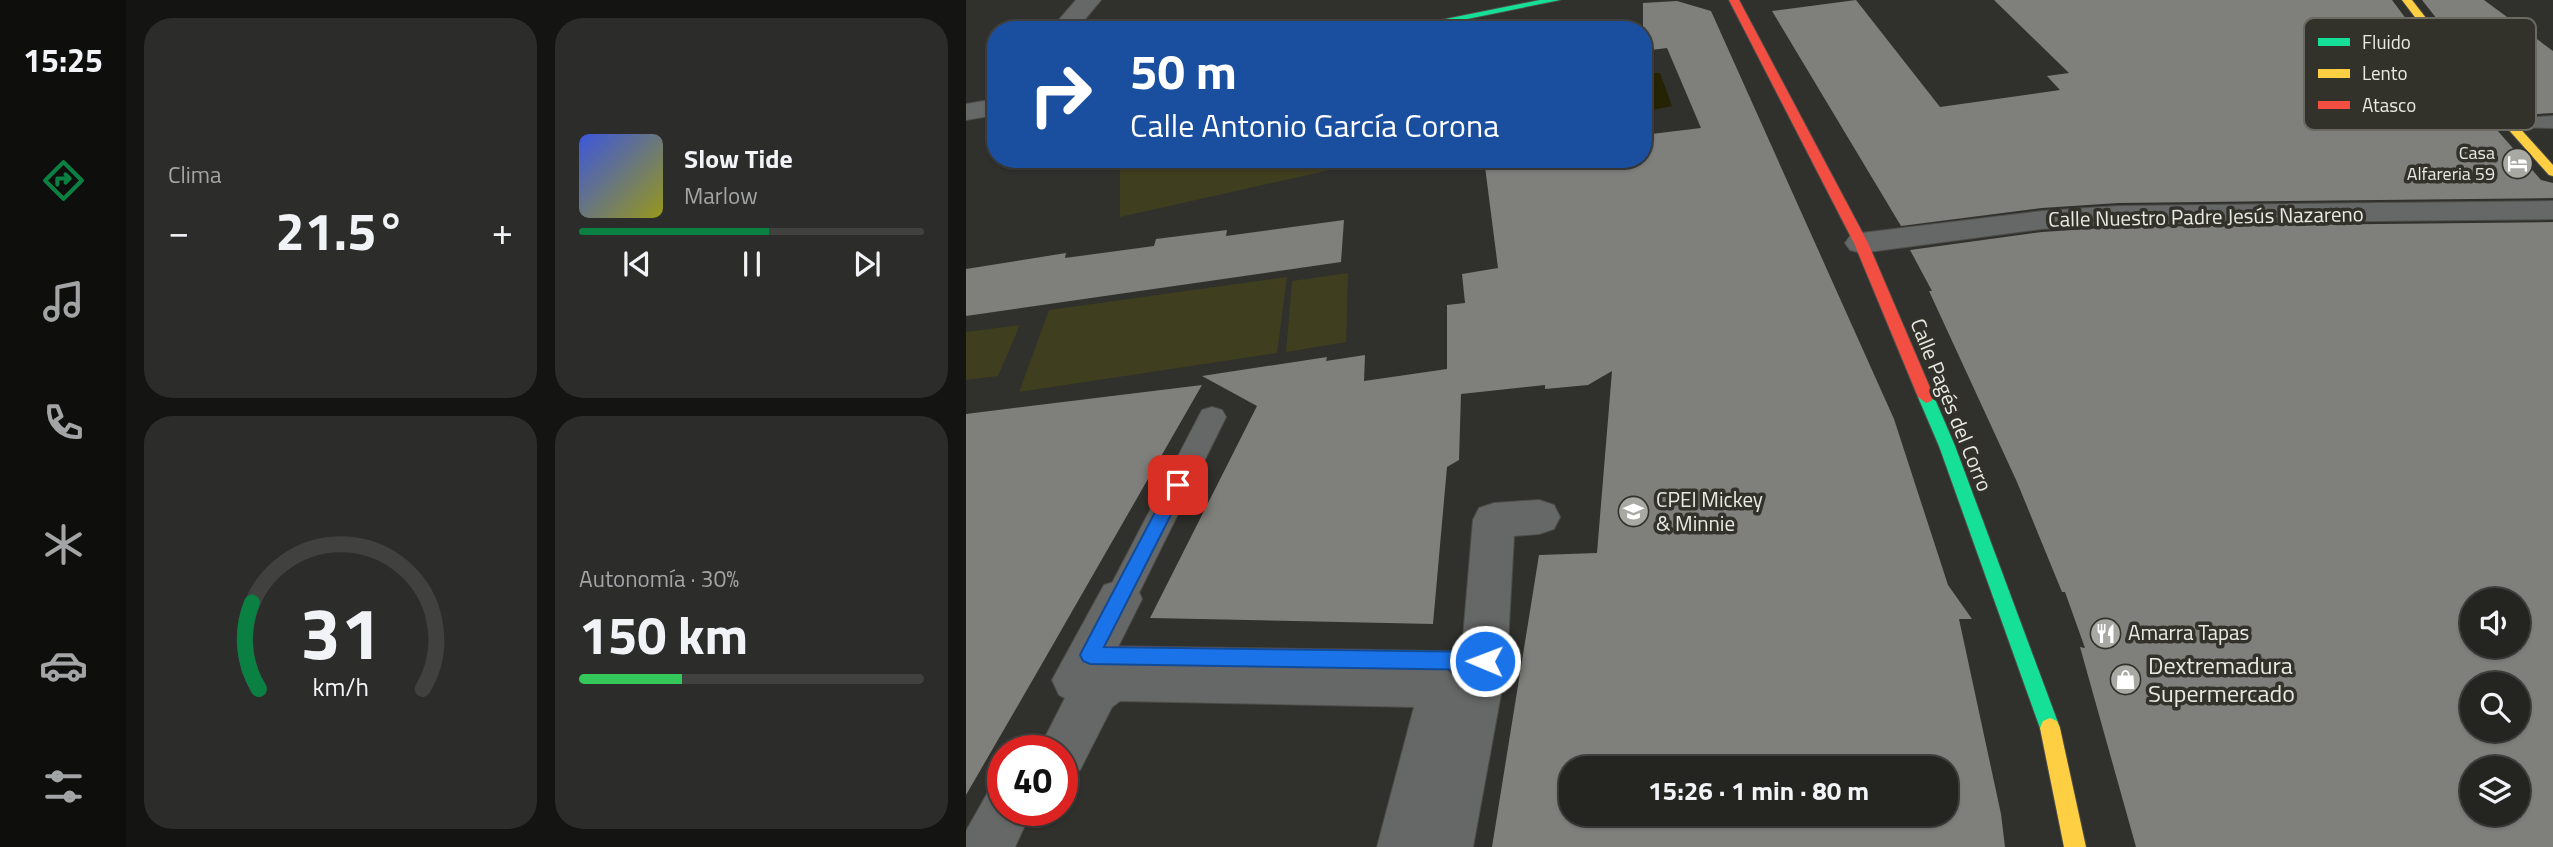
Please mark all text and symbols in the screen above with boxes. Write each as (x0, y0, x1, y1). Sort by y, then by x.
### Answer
legend (2304, 18, 2536, 130)
text: Fluido (2362, 27, 2411, 56)
text: 50 m (1130, 33, 1237, 108)
text: 15:25 (23, 36, 103, 84)
icon: right (1015, 49, 1106, 140)
text: Lento (2362, 58, 2407, 87)
text: Atasco (2362, 90, 2416, 119)
text: Calle Antonio García Corona (1130, 101, 1499, 149)
text: Slow Tide (684, 139, 793, 178)
place label: Casa Alfareria 59 (2407, 139, 2495, 187)
hotel icon: Casa Alfareria 59 (2501, 146, 2535, 180)
icon: directions (39, 156, 88, 205)
text: Clima (168, 157, 222, 192)
text: Marlow (684, 178, 758, 213)
text: 21.5° (276, 191, 405, 270)
street label: Calle Nuestro Padre Jesús Nazareno (2048, 197, 2364, 235)
text: − (168, 202, 189, 260)
text: + (492, 202, 513, 260)
icon: previous (618, 245, 656, 283)
icon: pause (733, 245, 771, 283)
icon: next (848, 245, 886, 283)
icon: music (39, 277, 88, 326)
street label: Calle Pagés del Corro (1903, 313, 2001, 496)
icon: phone (39, 398, 88, 447)
pin (1148, 455, 1208, 515)
icon: arrive (1159, 466, 1197, 504)
place label: CPEI Mickey & Minnie (1656, 483, 1763, 539)
school or university icon: CPEI Mickey & Minnie (1616, 495, 1650, 529)
icon: climate (39, 520, 88, 569)
text: Autonomía · 30% (579, 561, 739, 596)
text: 31 (300, 577, 381, 687)
map controls (2460, 588, 2530, 826)
button: sound (2460, 588, 2530, 658)
text: 150 km (579, 595, 748, 674)
restaurant icon: Amarra Tapas (2088, 616, 2122, 650)
place label: Amarra Tapas (2128, 616, 2249, 648)
position arrow (1448, 624, 1522, 698)
icon: car (39, 641, 88, 690)
place label: Dextremadura Supermercado (2148, 647, 2295, 711)
shop icon: Dextremadura Supermercado (2108, 663, 2142, 697)
text: km/h (312, 667, 369, 705)
button: search (2460, 672, 2530, 742)
speed limit sign: 40 (987, 735, 1078, 826)
button: layers (2460, 756, 2530, 826)
icon: filters (39, 762, 88, 811)
text: 15:26 · 1 min · 80 m (1648, 771, 1869, 810)

